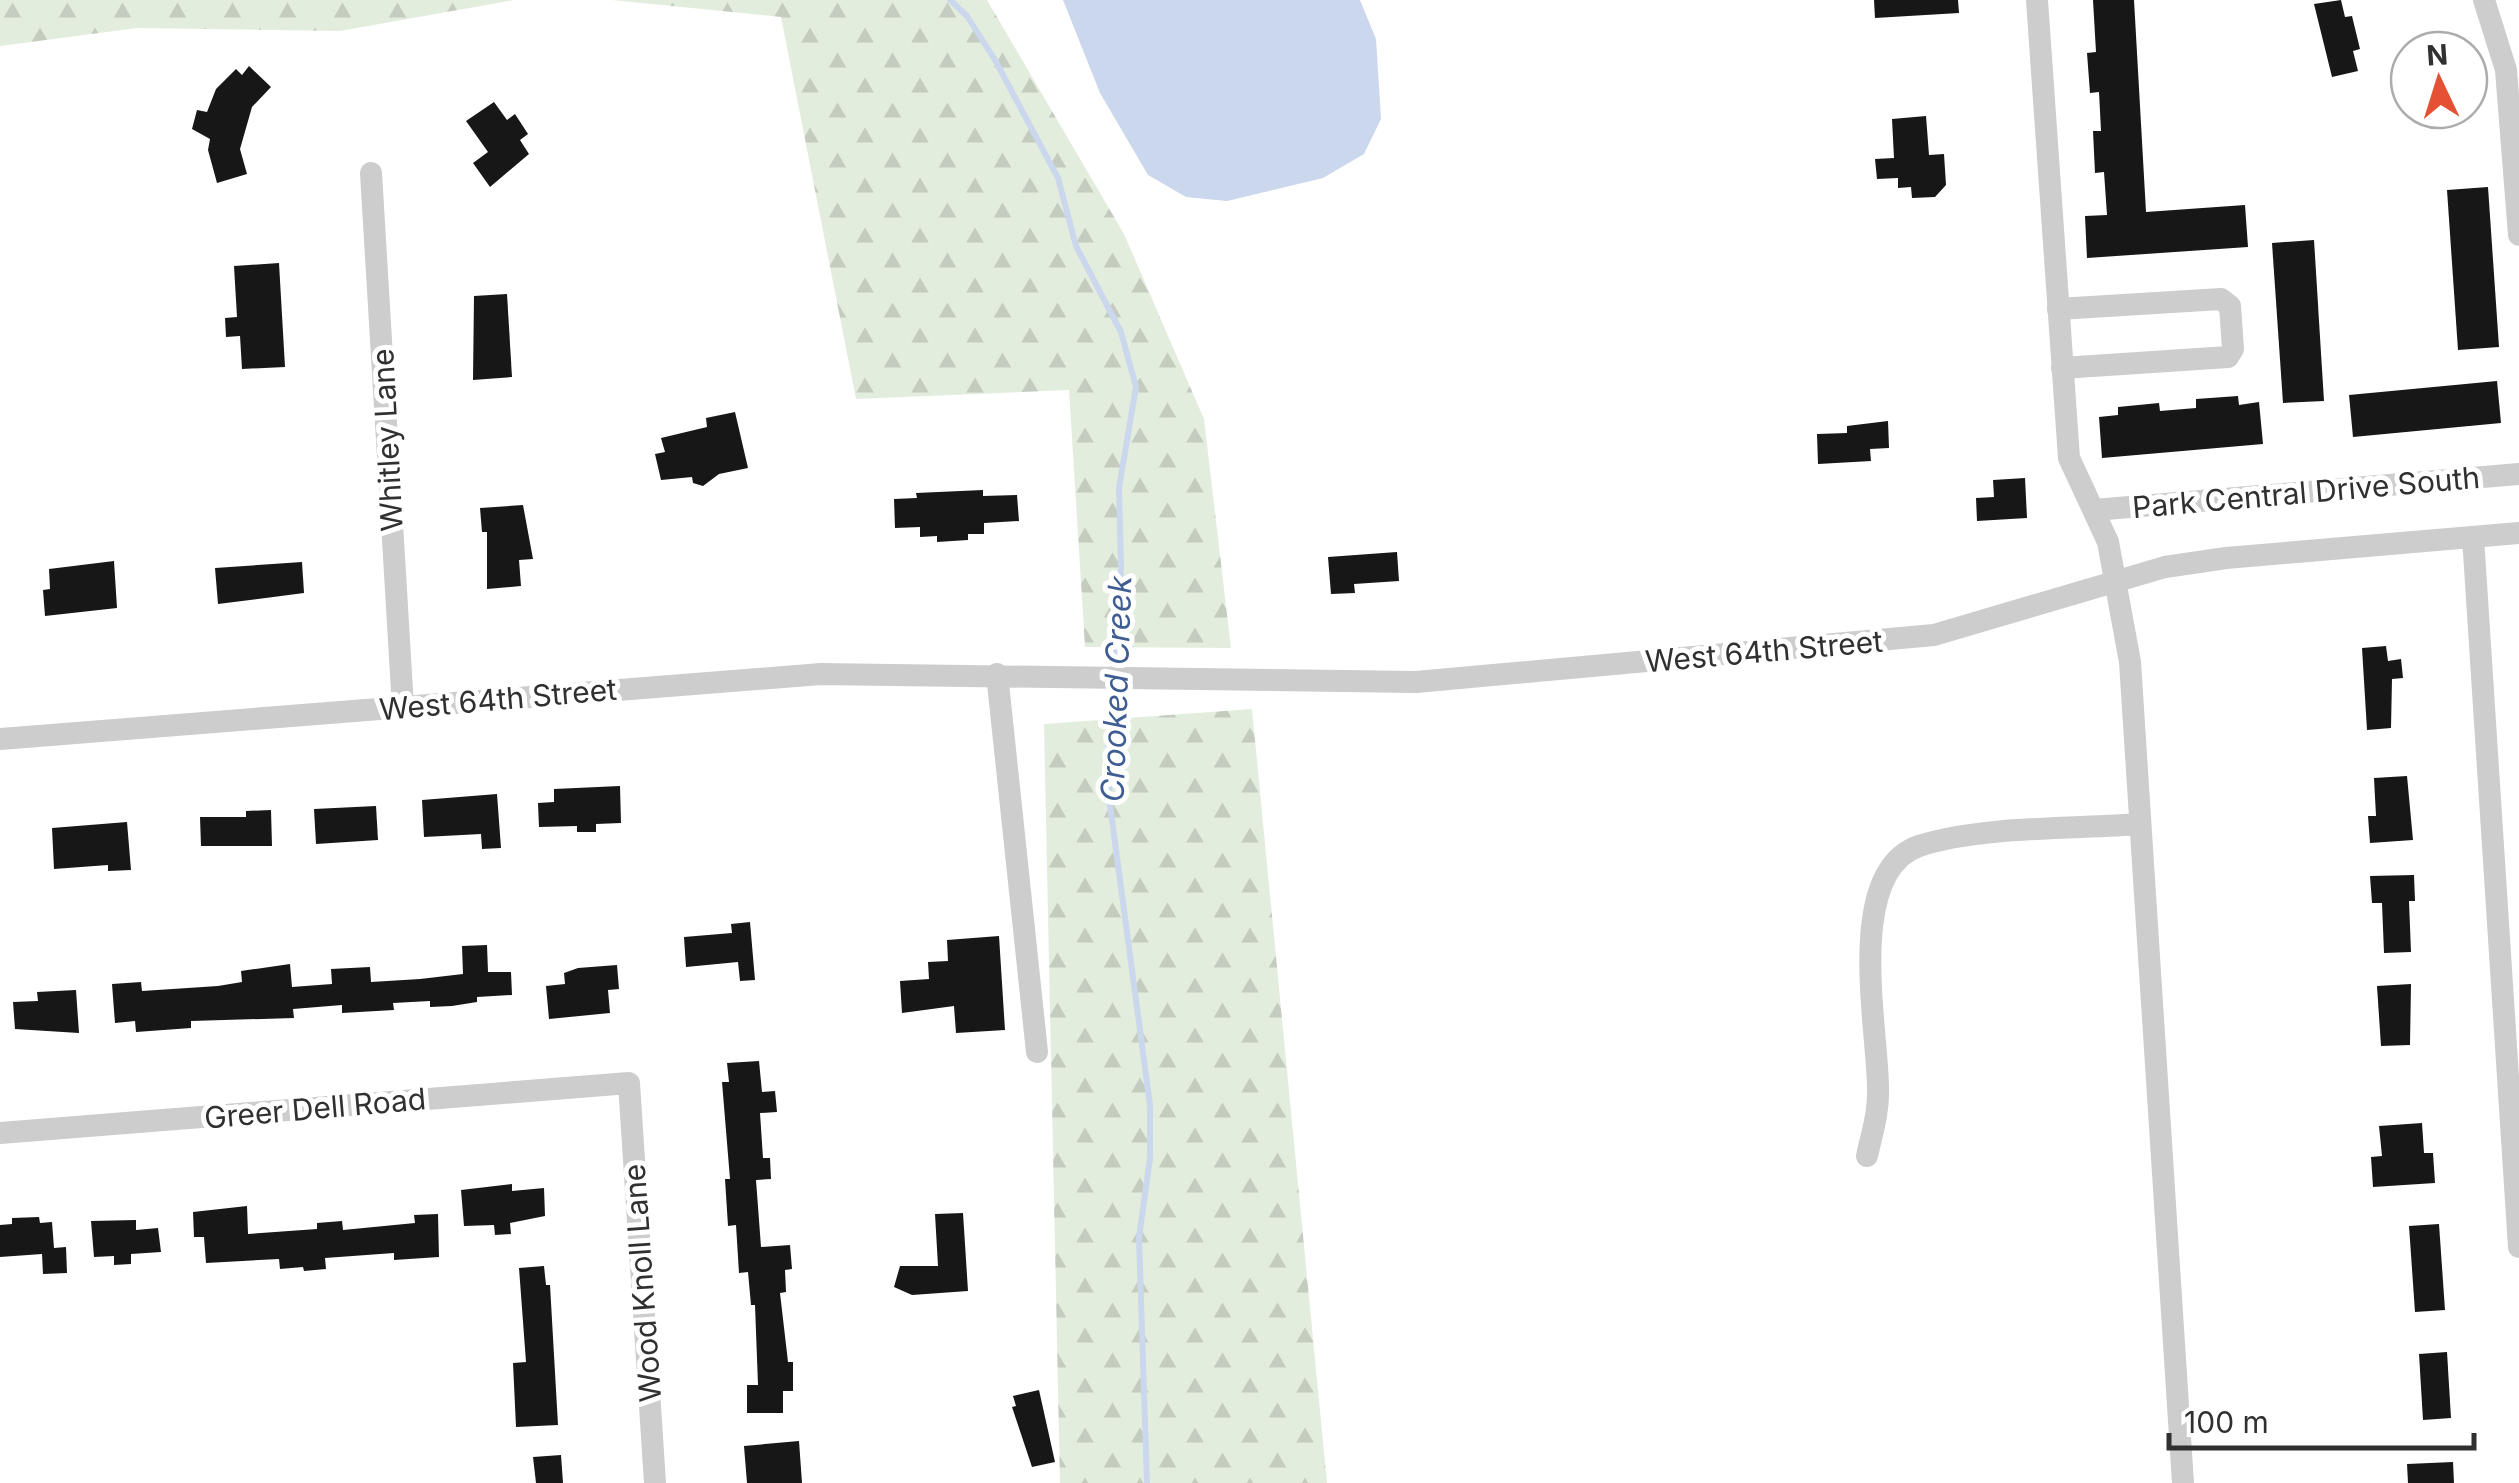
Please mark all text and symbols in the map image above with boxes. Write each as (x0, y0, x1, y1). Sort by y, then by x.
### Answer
north arrow (2389, 30, 2489, 130)
text: N (2425, 37, 2449, 73)
street label: Whitley Lane (364, 348, 410, 532)
street label: Park Central Drive South (2131, 459, 2481, 525)
water label: Crooked Creek (1093, 574, 1139, 803)
street label: West 64th Street (1644, 623, 1884, 679)
street label: West 64th Street (378, 671, 618, 727)
street label: Greer Dell Road (203, 1080, 427, 1136)
street label: Wood Knoll Lane (616, 1163, 668, 1403)
scale bar (2169, 1388, 2474, 1450)
text: 100 m (2184, 1404, 2269, 1440)

